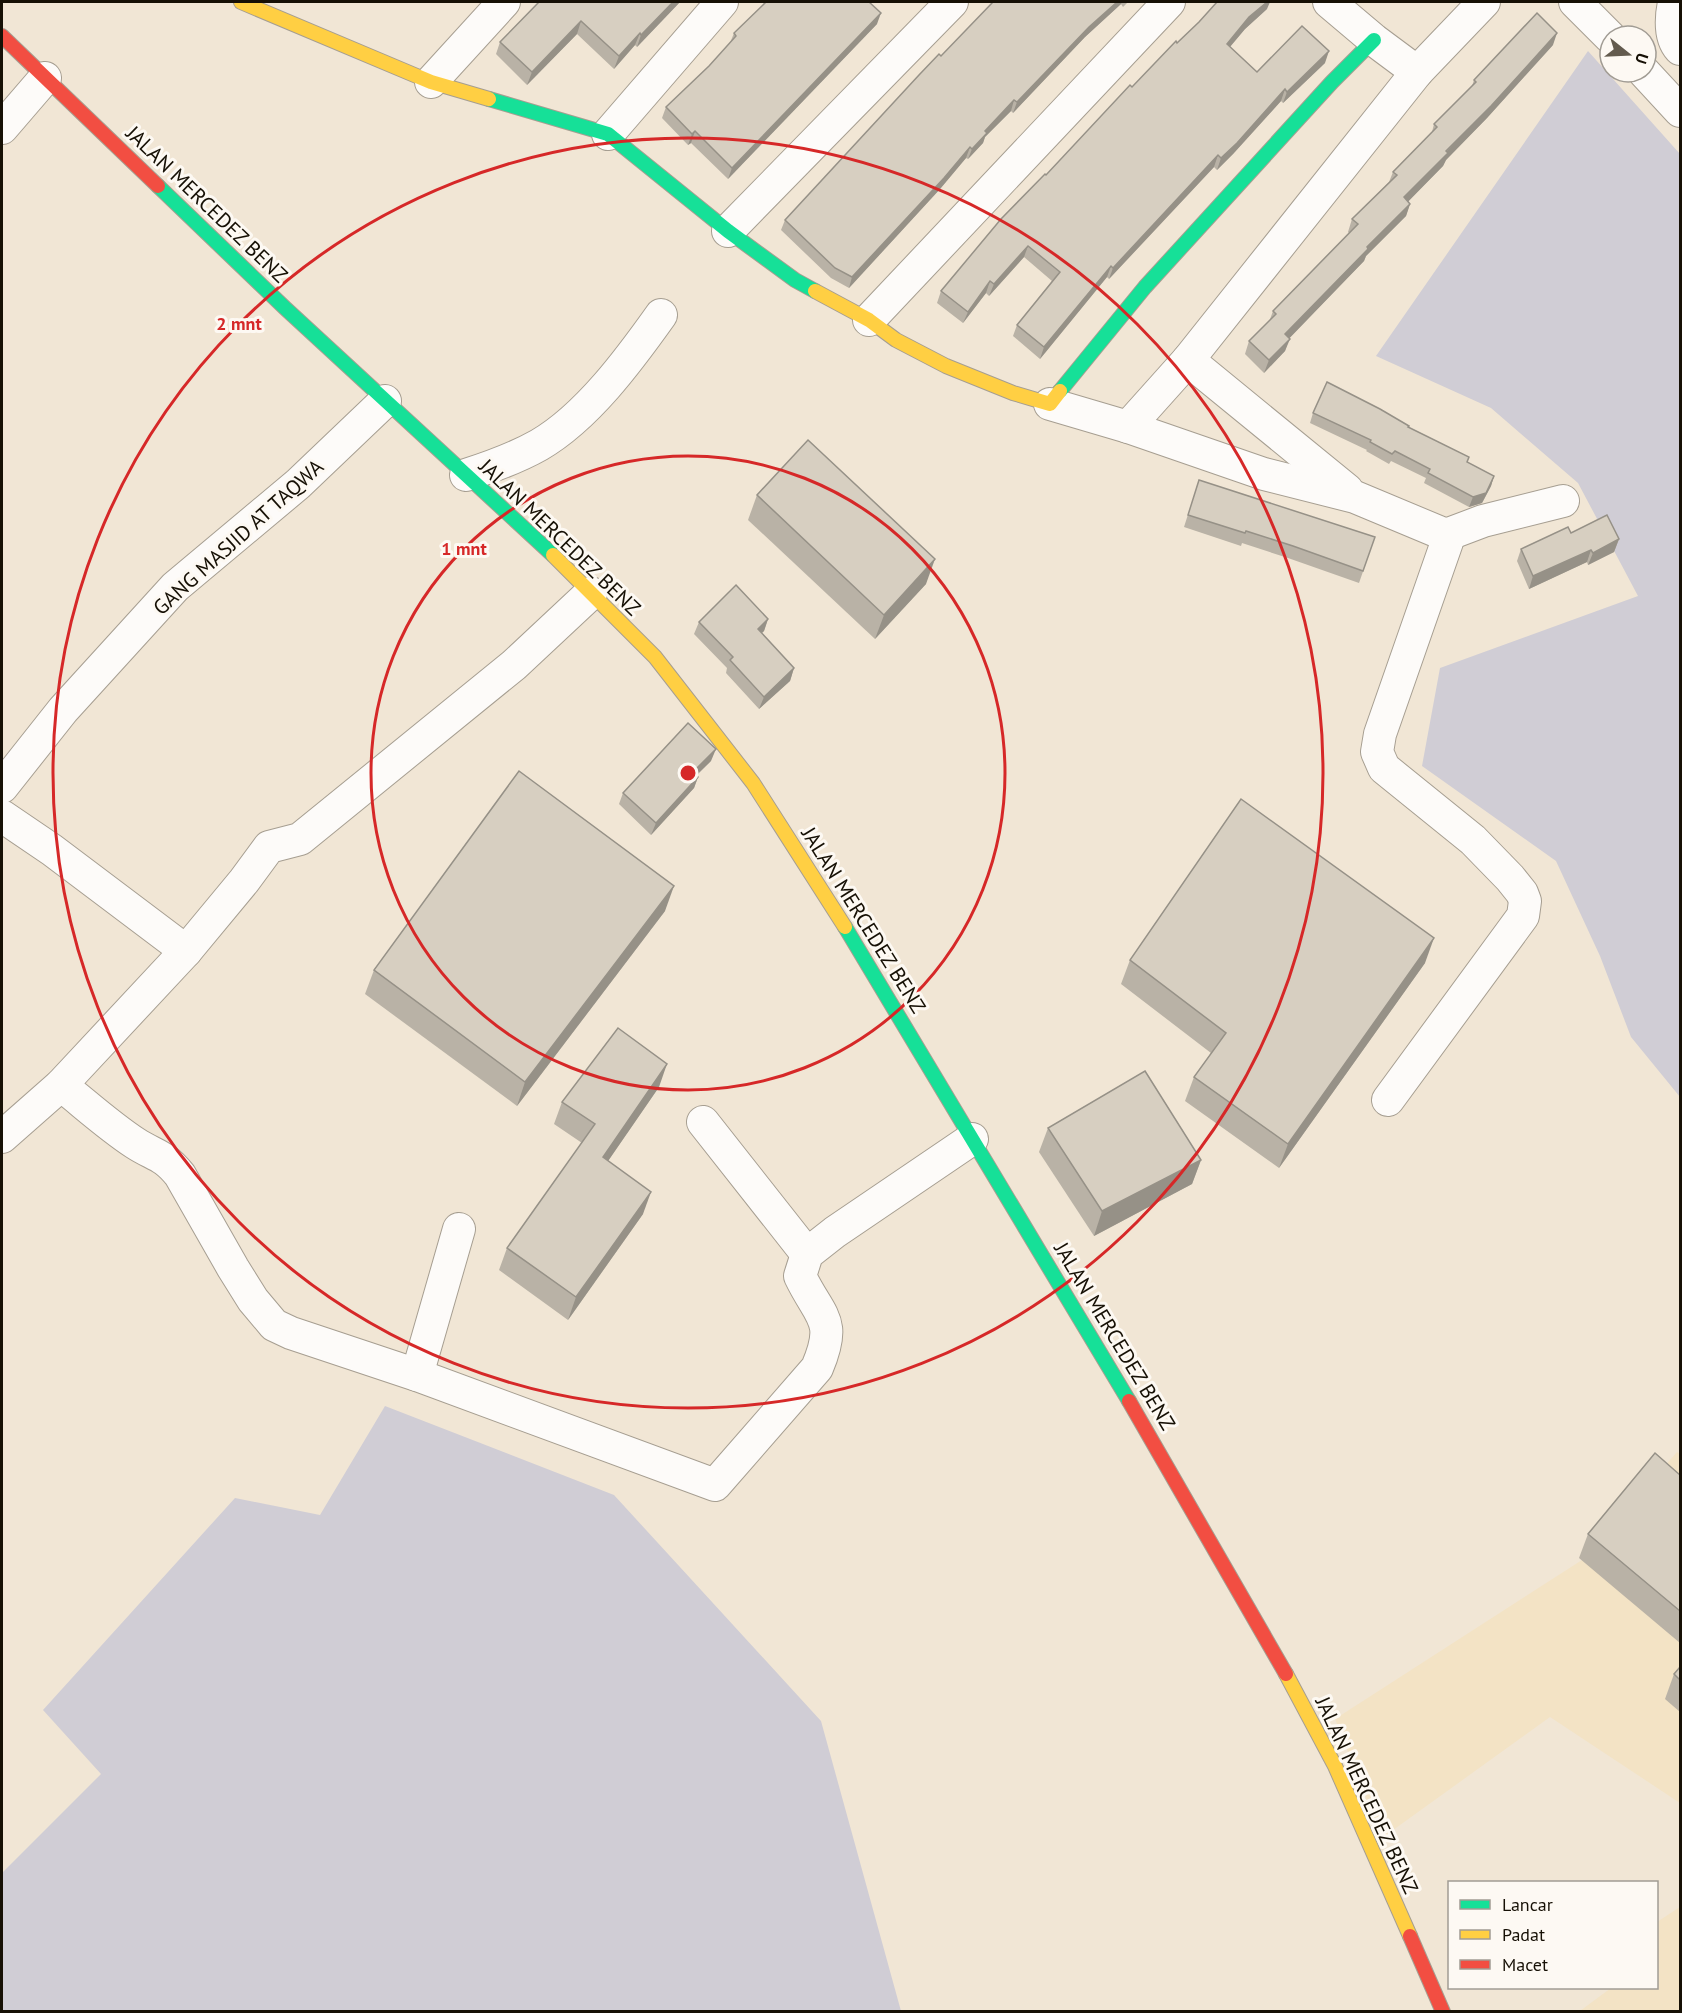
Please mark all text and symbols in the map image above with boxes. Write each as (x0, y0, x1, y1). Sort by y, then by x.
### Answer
north arrow (1598, 24, 1658, 84)
text: U (1631, 51, 1653, 67)
street label: JALAN MERCEDEZ BENZ (120, 119, 293, 288)
text: 2 mnt (216, 312, 262, 335)
street label: JALAN MERCEDEZ BENZ (473, 452, 646, 621)
street label: GANG MASJID AT TAQWA (147, 453, 329, 621)
text: 1 mnt (441, 537, 487, 560)
centre of rings (678, 763, 698, 783)
street label: JALAN MERCEDEZ BENZ (795, 821, 932, 1018)
street label: JALAN MERCEDEZ BENZ (1048, 1236, 1182, 1435)
street label: JALAN MERCEDEZ BENZ (1309, 1691, 1425, 1898)
legend (1448, 1881, 1658, 1989)
text: Lancar (1502, 1893, 1553, 1916)
text: Padat (1502, 1923, 1545, 1946)
text: Macet (1502, 1953, 1548, 1976)

